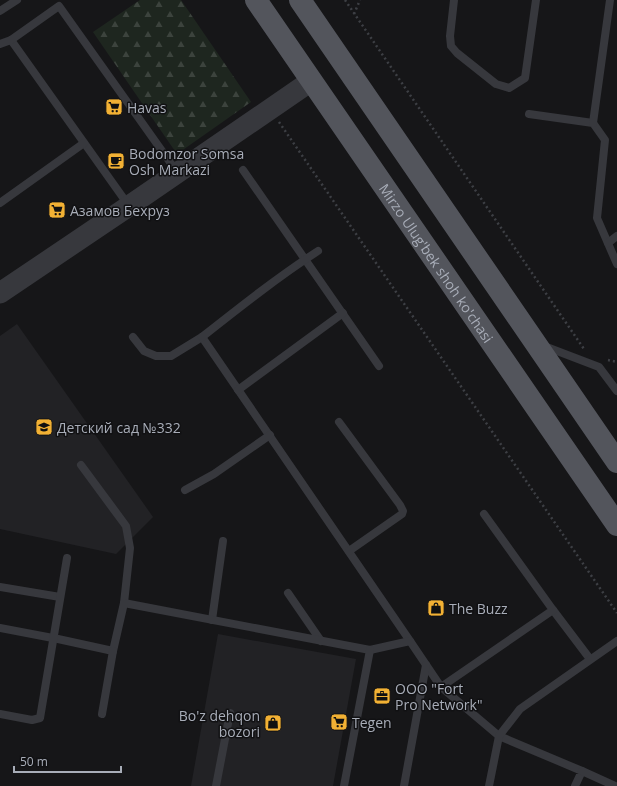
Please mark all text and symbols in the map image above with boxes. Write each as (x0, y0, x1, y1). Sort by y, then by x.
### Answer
supermarket icon: Havas (104, 97, 124, 117)
place label: Havas (127, 98, 167, 117)
place label: Bodomzor Somsa Osh Markazi (129, 144, 244, 179)
cafe icon: Bodomzor Somsa Osh Markazi (106, 151, 126, 171)
street label: Mirzo Ulug'bek shoh ko'chasi (375, 180, 498, 346)
supermarket icon: Азамов Бехруз (47, 200, 67, 220)
place label: Азамов Бехруз (70, 201, 170, 220)
school or university icon: Детский сад №332 (34, 417, 54, 437)
place label: Детский сад №332 (57, 418, 181, 437)
shop icon: The Buzz (426, 598, 446, 618)
place label: The Buzz (449, 599, 508, 618)
place label: ООО "Fort Pro Network" (395, 679, 483, 714)
office icon: ООО "Fort Pro Network" (372, 686, 392, 706)
place label: Bo'z dehqon bozori (179, 706, 260, 741)
supermarket icon: Tegen (329, 712, 349, 732)
shop icon: Bo'z dehqon bozori (263, 713, 283, 733)
place label: Tegen (352, 713, 392, 732)
scale bar (14, 748, 121, 774)
text: 50 m (20, 753, 48, 770)

